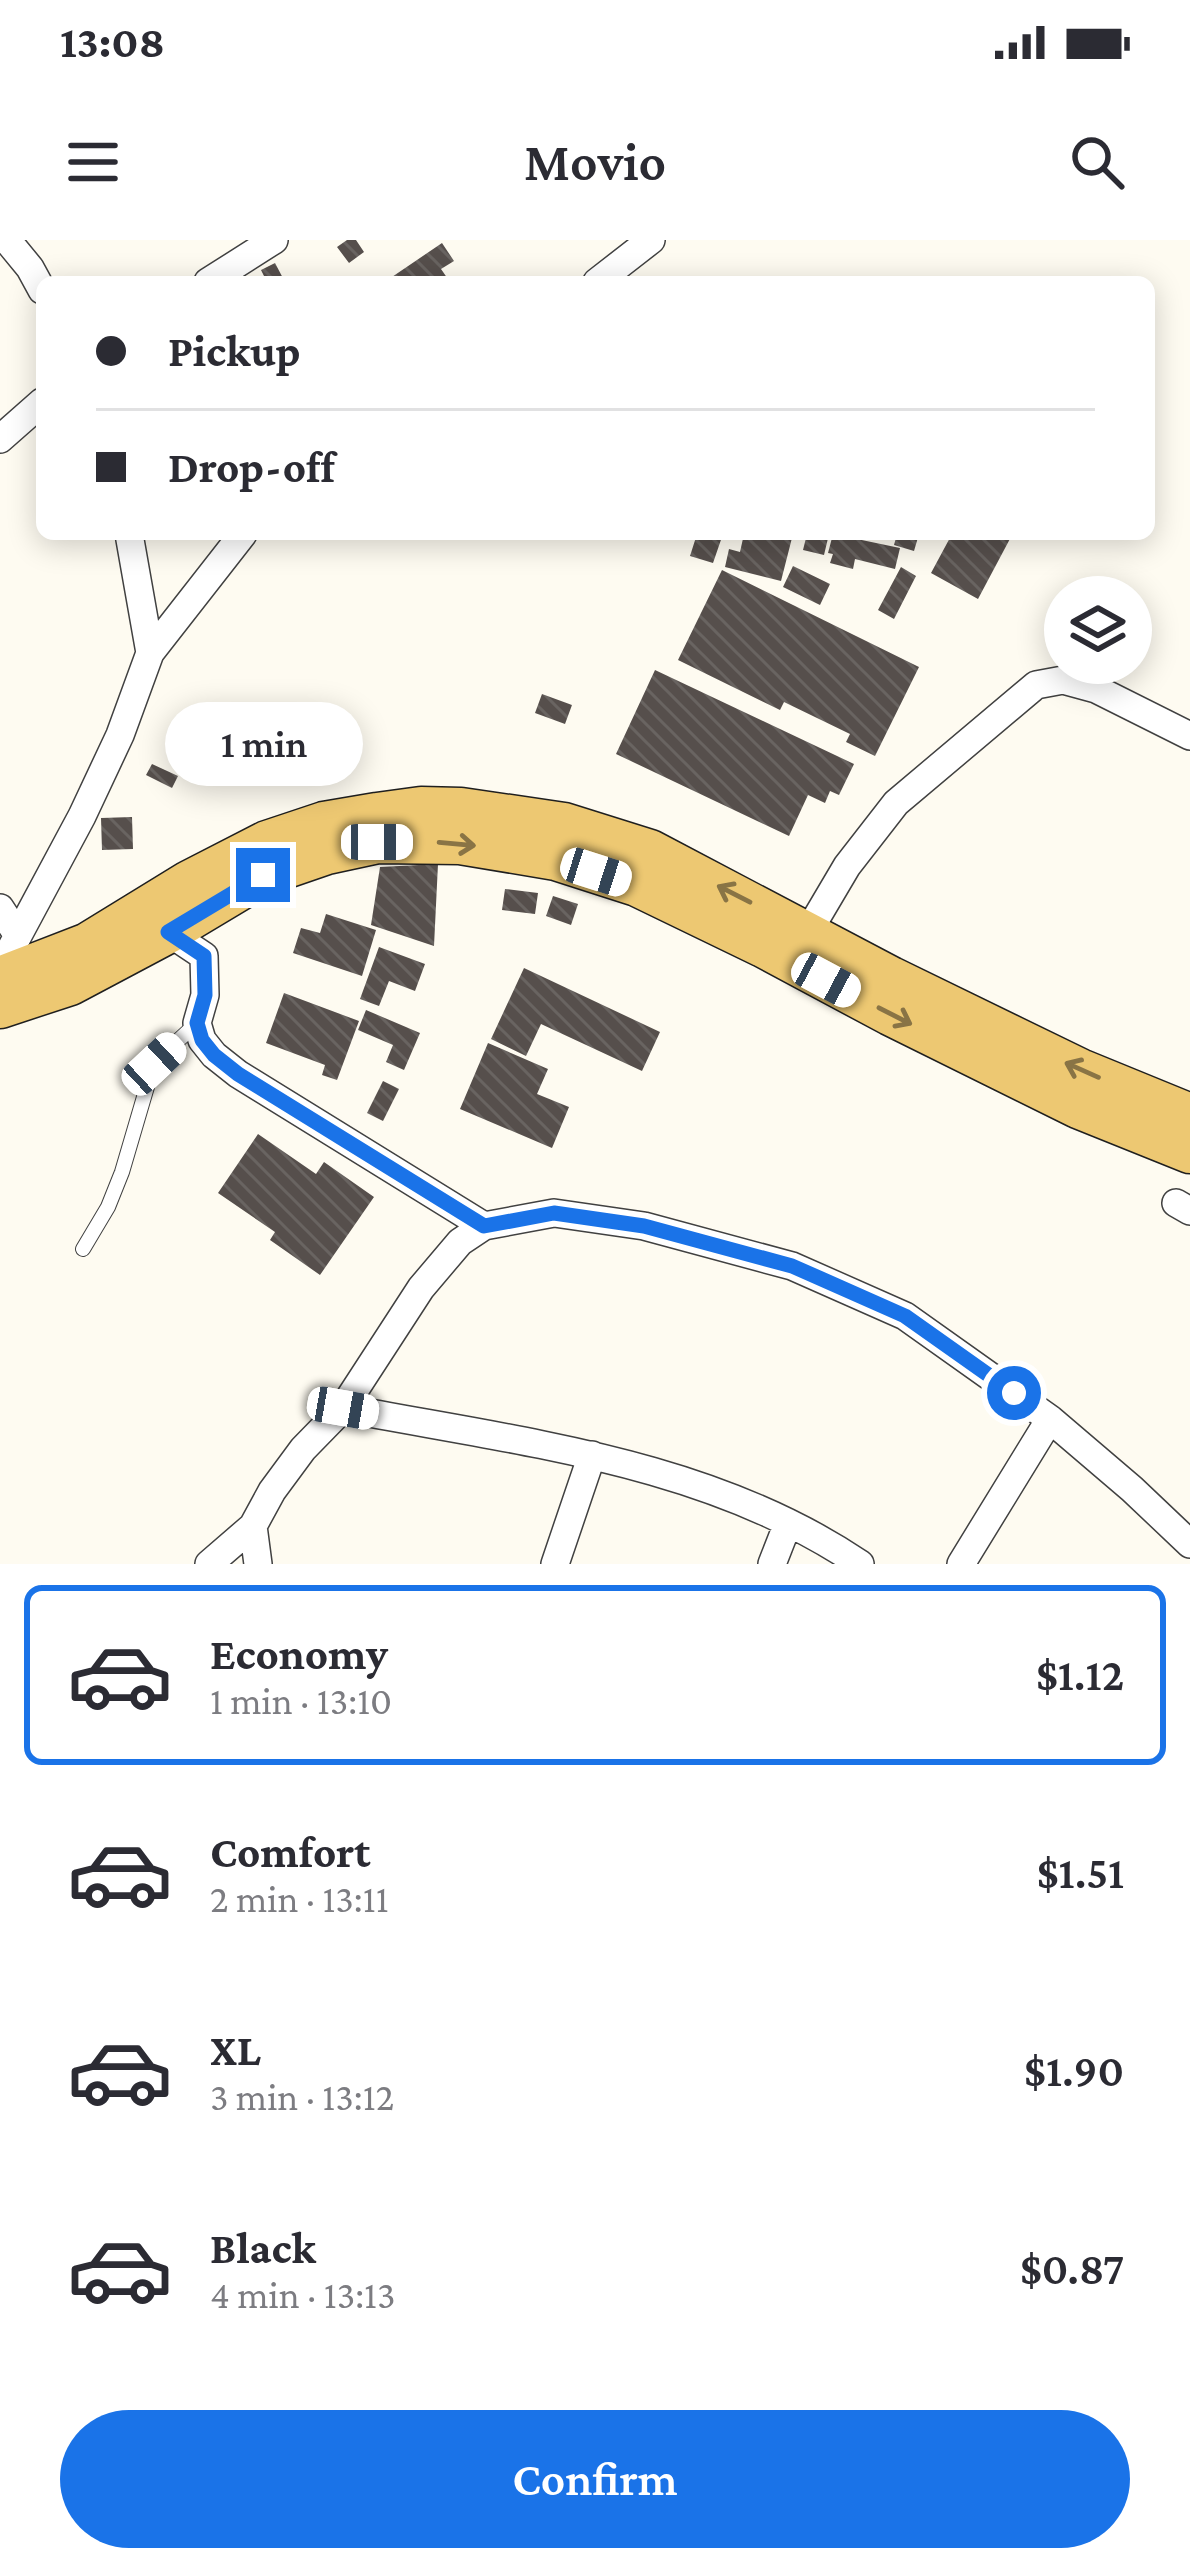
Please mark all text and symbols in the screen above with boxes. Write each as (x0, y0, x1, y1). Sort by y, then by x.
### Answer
text: 13:08 (60, 17, 165, 67)
icon: menu (60, 129, 126, 195)
icon: search (1064, 129, 1130, 195)
text: Movio (524, 132, 666, 192)
text: Pickup (168, 326, 301, 376)
text: Drop-off (168, 442, 335, 492)
map controls (1044, 576, 1152, 684)
button: layers (1044, 576, 1152, 684)
callout: 1 min (164, 701, 362, 785)
text: 1 min (221, 722, 307, 765)
car (341, 824, 413, 860)
one-way arrow (437, 833, 476, 856)
car (556, 844, 636, 900)
route end (236, 848, 290, 902)
one-way arrow (717, 882, 752, 905)
car (786, 947, 866, 1013)
one-way arrow (876, 1006, 912, 1029)
car (115, 1026, 193, 1102)
one-way arrow (1065, 1058, 1101, 1080)
route start (987, 1366, 1041, 1420)
car (304, 1384, 382, 1432)
icon: car (66, 1621, 174, 1729)
text: Economy (210, 1629, 388, 1679)
text: $1.12 (1036, 1650, 1124, 1700)
text: 1 min · 13:10 (210, 1679, 392, 1722)
icon: car (66, 1819, 174, 1927)
text: Comfort (210, 1827, 371, 1877)
text: $1.51 (1037, 1848, 1124, 1898)
text: 2 min · 13:11 (210, 1877, 389, 1920)
icon: car (66, 2017, 174, 2125)
text: XL (210, 2025, 261, 2075)
text: $1.90 (1024, 2046, 1124, 2096)
text: 3 min · 13:12 (210, 2075, 394, 2118)
icon: car (66, 2215, 174, 2323)
text: Black (210, 2223, 316, 2273)
text: $0.87 (1020, 2244, 1124, 2294)
text: 4 min · 13:13 (210, 2273, 396, 2316)
button: Confirm (60, 2410, 1130, 2548)

